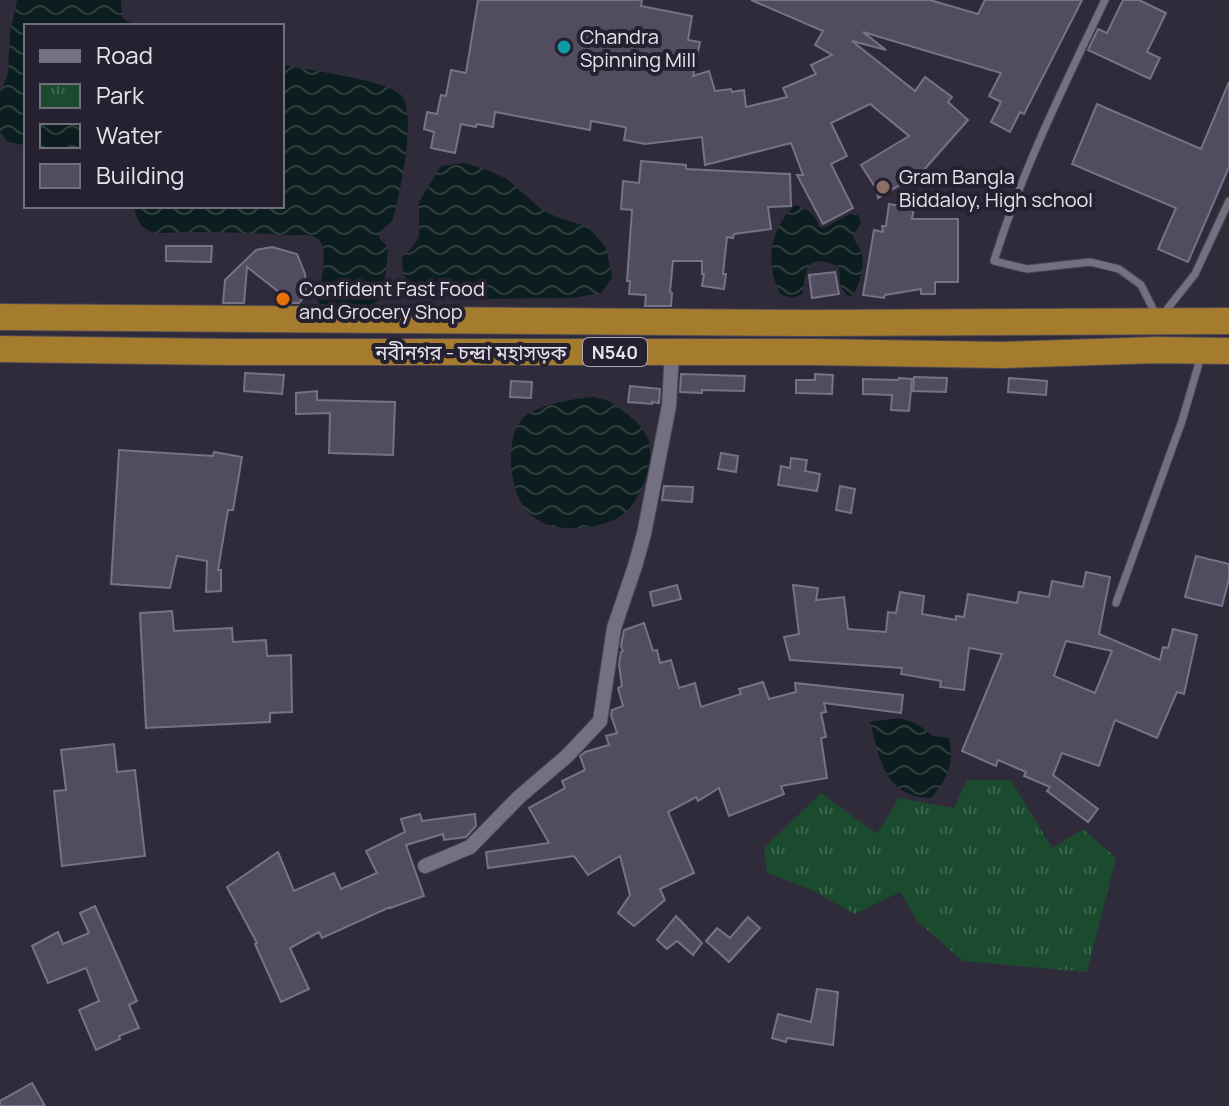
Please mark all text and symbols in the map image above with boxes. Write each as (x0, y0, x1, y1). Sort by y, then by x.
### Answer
place label: Chandra Spinning Mill (580, 23, 696, 73)
legend (24, 24, 284, 208)
text: Road (96, 38, 153, 71)
marker: Chandra Spinning Mill (555, 38, 573, 56)
text: Park (96, 78, 145, 111)
text: Water (96, 118, 163, 151)
text: Building (96, 158, 184, 191)
place label: Gram Bangla Biddaloy, High school (899, 163, 1093, 213)
marker: Gram Bangla Biddaloy, High school (874, 178, 892, 196)
place label: Confident Fast Food and Grocery Shop (299, 275, 485, 325)
marker: Confident Fast Food and Grocery Shop (274, 290, 292, 308)
road number: N540 (583, 338, 647, 366)
street label: নবীনগর - চন্দ্রা মহাসড়ক (374, 339, 567, 366)

